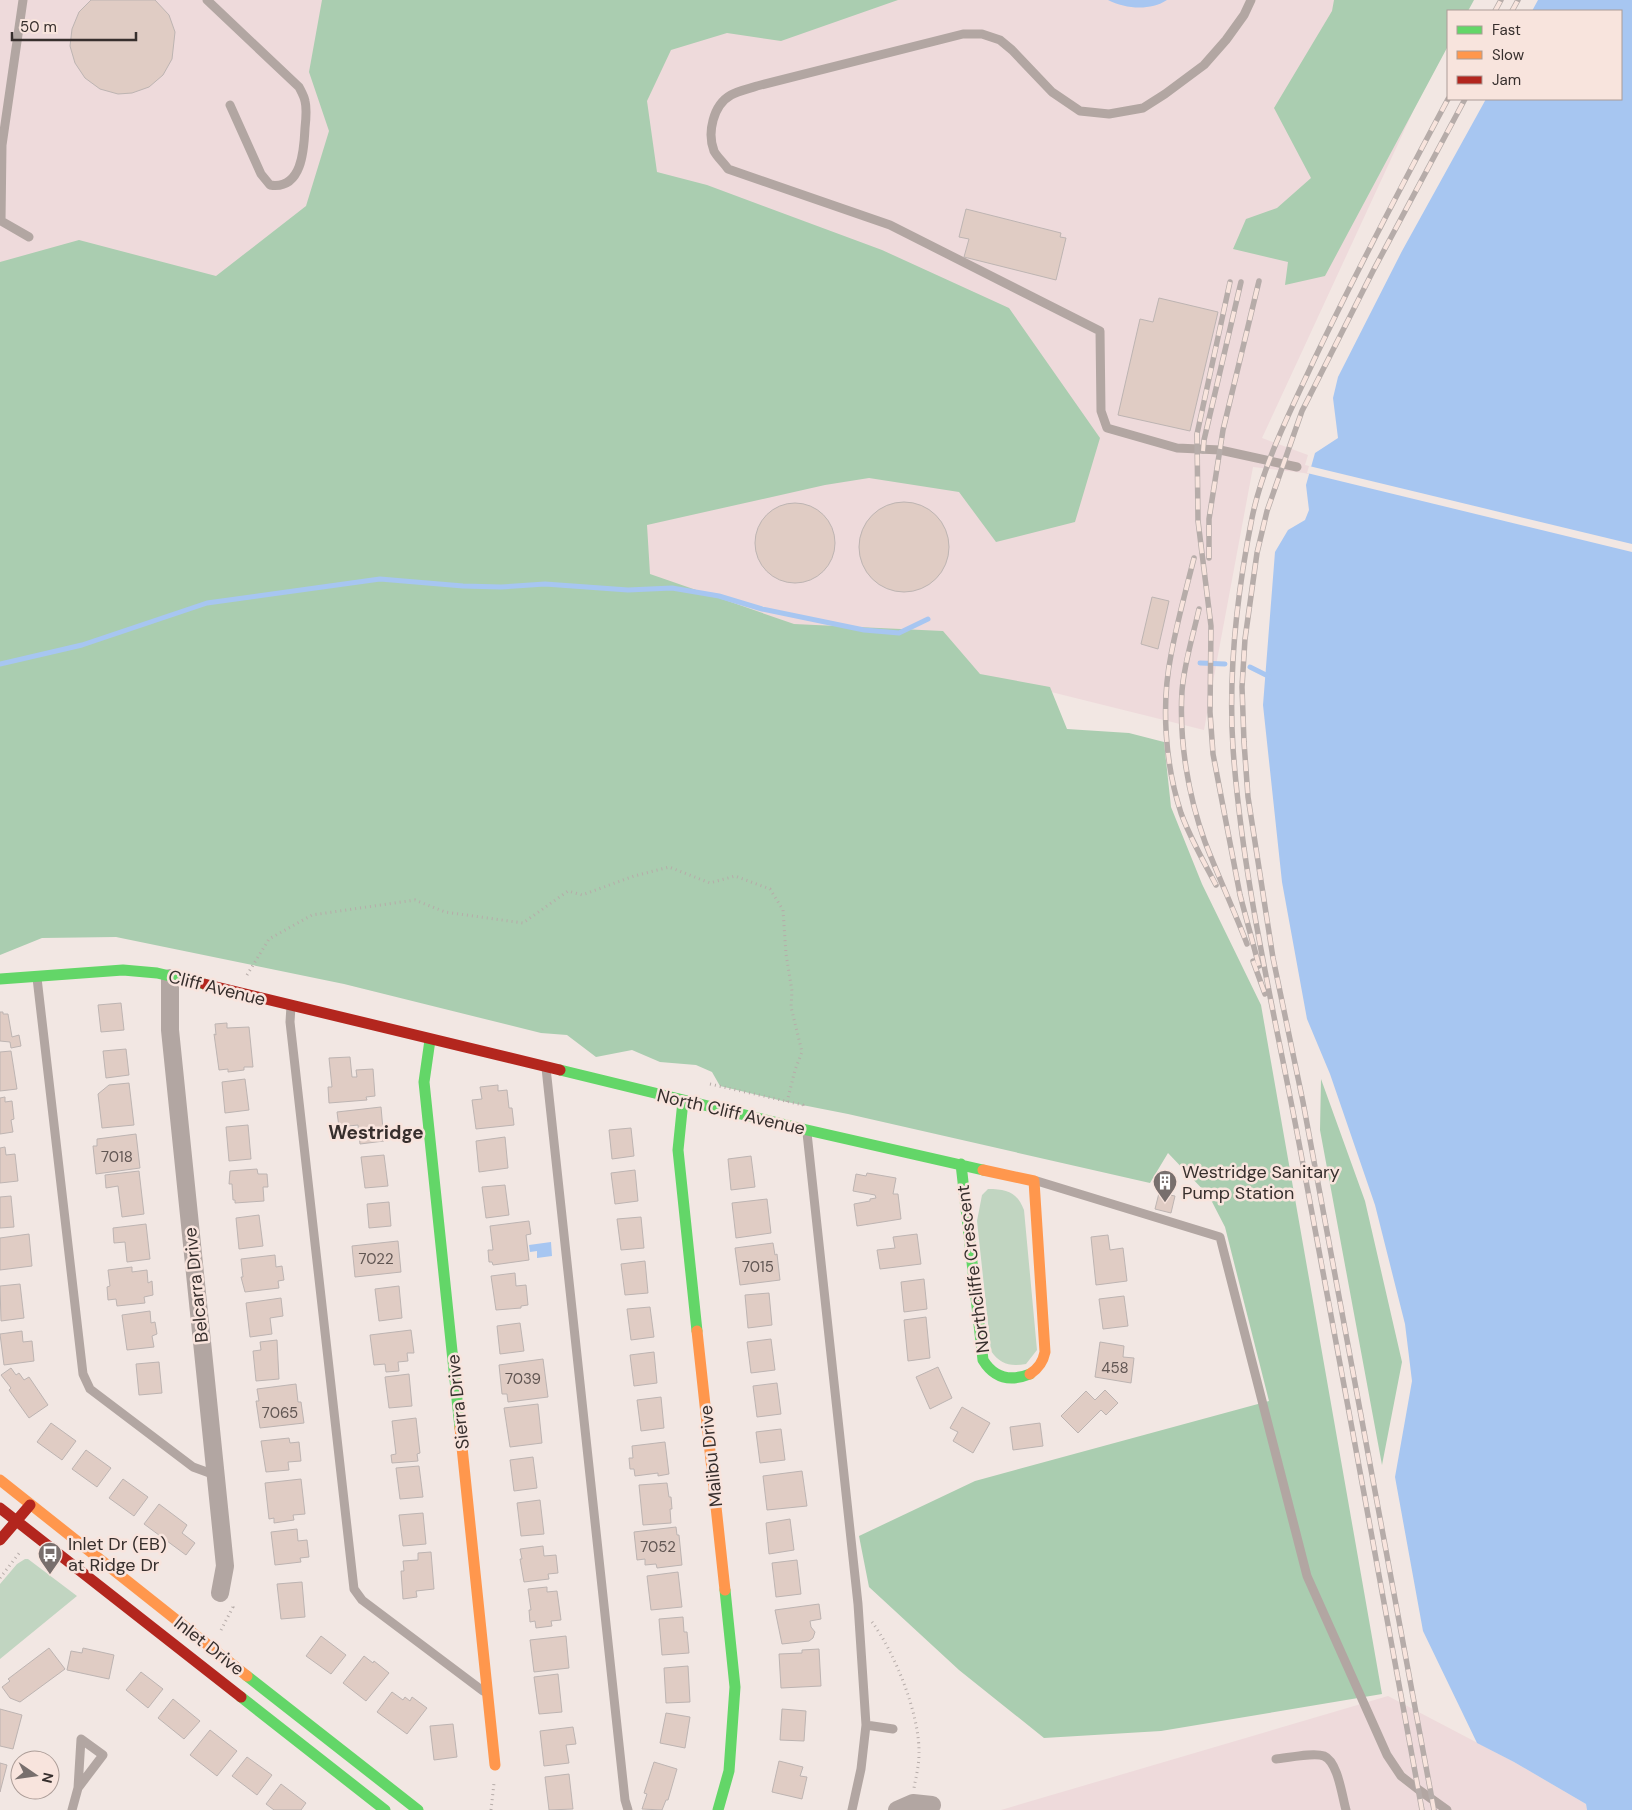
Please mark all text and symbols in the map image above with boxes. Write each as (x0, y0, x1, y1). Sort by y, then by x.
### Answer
scale bar (12, 10, 136, 42)
legend (1447, 10, 1622, 100)
text: 50 m (20, 17, 57, 37)
text: Fast (1492, 20, 1521, 40)
text: Slow (1492, 45, 1525, 65)
text: Jam (1492, 70, 1521, 90)
street label: Cliff Avenue (166, 964, 268, 1012)
street label: North Cliff Avenue (655, 1083, 807, 1141)
district label: Westridge (328, 1120, 424, 1145)
house number: 7018 (101, 1147, 133, 1167)
place label: Westridge Sanitary Pump Station (1182, 1160, 1340, 1205)
building icon: Westridge Sanitary Pump Station (1152, 1169, 1178, 1203)
street label: Northcliffe Crescent (951, 1184, 995, 1354)
street label: Belcarra Drive (178, 1226, 214, 1344)
house number: 7022 (358, 1249, 394, 1269)
house number: 7015 (742, 1257, 774, 1277)
street label: Sierra Drive (441, 1353, 475, 1451)
house number: 458 (1101, 1358, 1129, 1378)
house number: 7039 (505, 1369, 541, 1389)
house number: 7065 (262, 1403, 298, 1423)
street label: Malibu Drive (694, 1404, 728, 1508)
place label: Inlet Dr (EB) at Ridge Dr (68, 1532, 167, 1577)
house number: 7052 (640, 1537, 676, 1557)
bus stop icon: Inlet Dr (EB) at Ridge Dr (37, 1541, 63, 1575)
street label: Inlet Drive (169, 1611, 249, 1681)
north arrow (10, 1750, 60, 1800)
text: N (38, 1771, 58, 1785)

